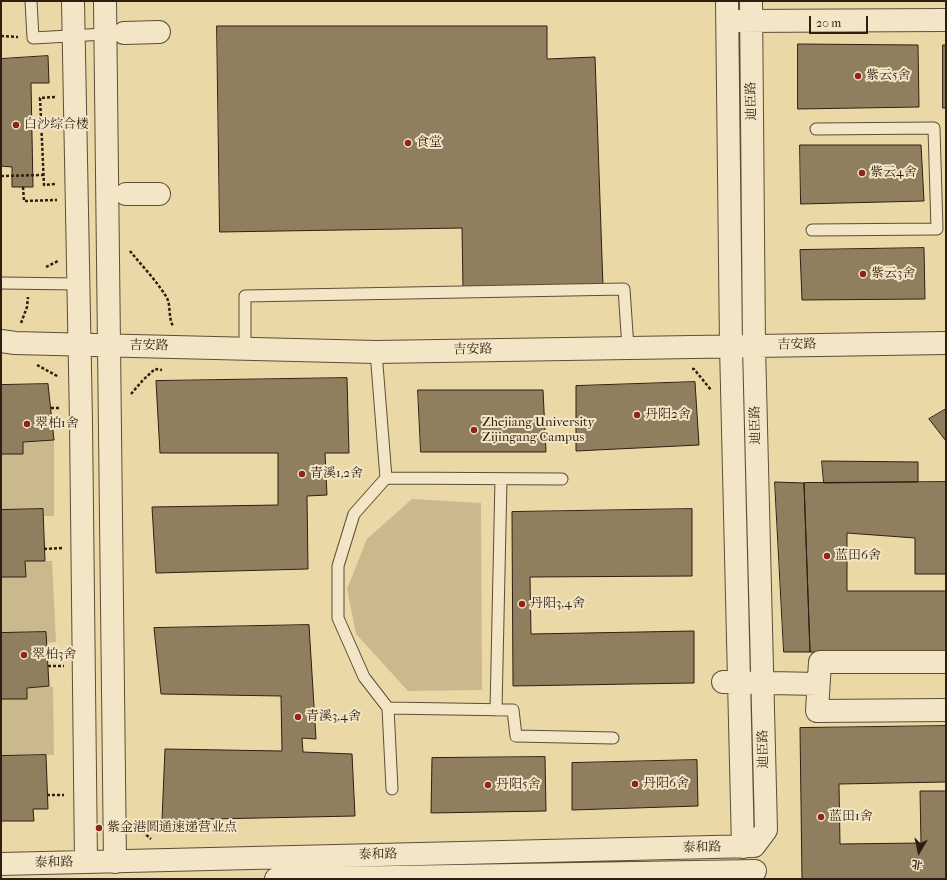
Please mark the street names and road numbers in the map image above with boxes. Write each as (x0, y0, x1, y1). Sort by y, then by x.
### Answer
street label: 迪臣路 (744, 81, 760, 121)
street label: 吉安路 (777, 337, 817, 353)
street label: 吉安路 (129, 338, 169, 354)
street label: 吉安路 (453, 342, 493, 358)
street label: 迪臣路 (748, 405, 764, 445)
street label: 迪臣路 (756, 729, 772, 769)
street label: 泰和路 (682, 840, 722, 856)
street label: 泰和路 (358, 847, 398, 863)
street label: 泰和路 (34, 855, 74, 871)

